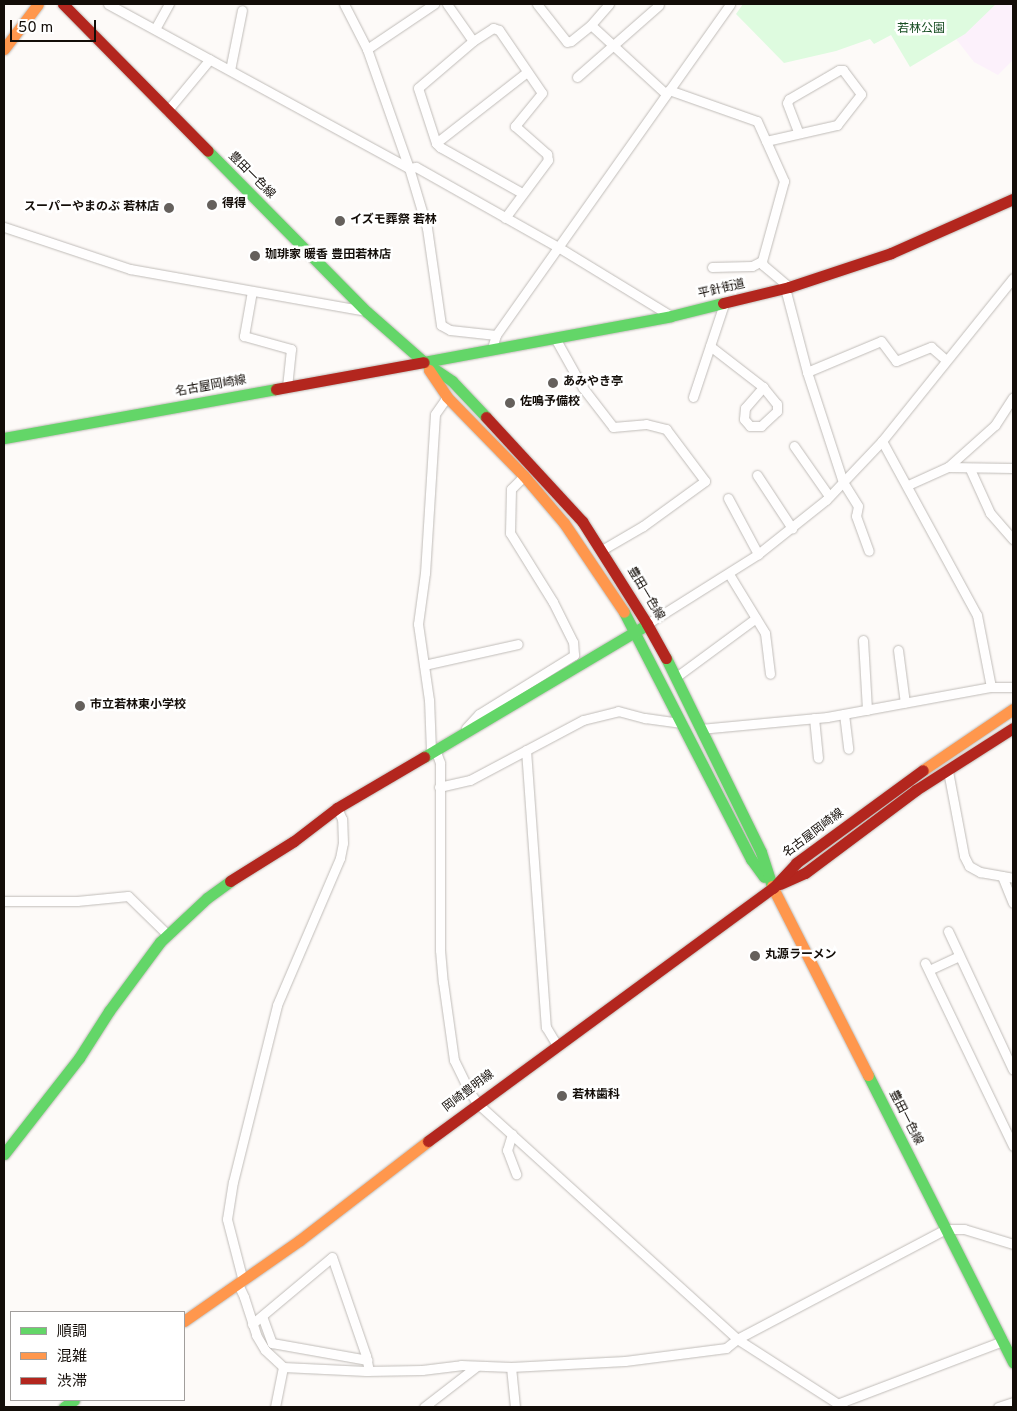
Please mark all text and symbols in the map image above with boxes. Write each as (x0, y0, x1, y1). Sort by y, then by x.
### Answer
scale bar (12, 10, 99, 42)
text: 50 m (18, 19, 53, 38)
park label: 若林公園 (897, 23, 945, 37)
street label: 豊田一色線 (225, 150, 277, 202)
place label: 得得 (222, 198, 246, 212)
marker: 得得 (206, 199, 218, 211)
place label: スーパーやまのぶ 若林店 (24, 201, 159, 215)
marker: スーパーやまのぶ 若林店 (163, 202, 175, 214)
place label: イズモ葬祭 若林 (350, 214, 437, 228)
marker: イズモ葬祭 若林 (334, 215, 346, 227)
place label: 珈琲家 暖香 豊田若林店 (265, 249, 391, 263)
marker: 珈琲家 暖香 豊田若林店 (249, 250, 261, 262)
street label: 平針街道 (697, 278, 747, 302)
street label: 名古屋岡崎線 (174, 374, 248, 400)
place label: あみやき亭 (563, 376, 623, 390)
marker: あみやき亭 (547, 377, 559, 389)
place label: 佐鳴予備校 (520, 396, 580, 410)
marker: 佐鳴予備校 (504, 397, 516, 409)
street label: 豊田一色線 (623, 565, 667, 623)
place label: 市立若林東小学校 (90, 699, 186, 713)
marker: 市立若林東小学校 (74, 700, 86, 712)
street label: 名古屋岡崎線 (781, 807, 847, 861)
place label: 丸源ラーメン (765, 949, 837, 963)
marker: 丸源ラーメン (749, 950, 761, 962)
street label: 岡崎豊明線 (441, 1068, 497, 1116)
street label: 豊田一色線 (885, 1088, 925, 1148)
place label: 若林歯科 (572, 1089, 620, 1103)
marker: 若林歯科 (556, 1090, 568, 1102)
legend (10, 1311, 185, 1401)
text: 順調 (57, 1323, 87, 1342)
text: 混雑 (57, 1348, 87, 1367)
text: 渋滞 (57, 1373, 87, 1392)

